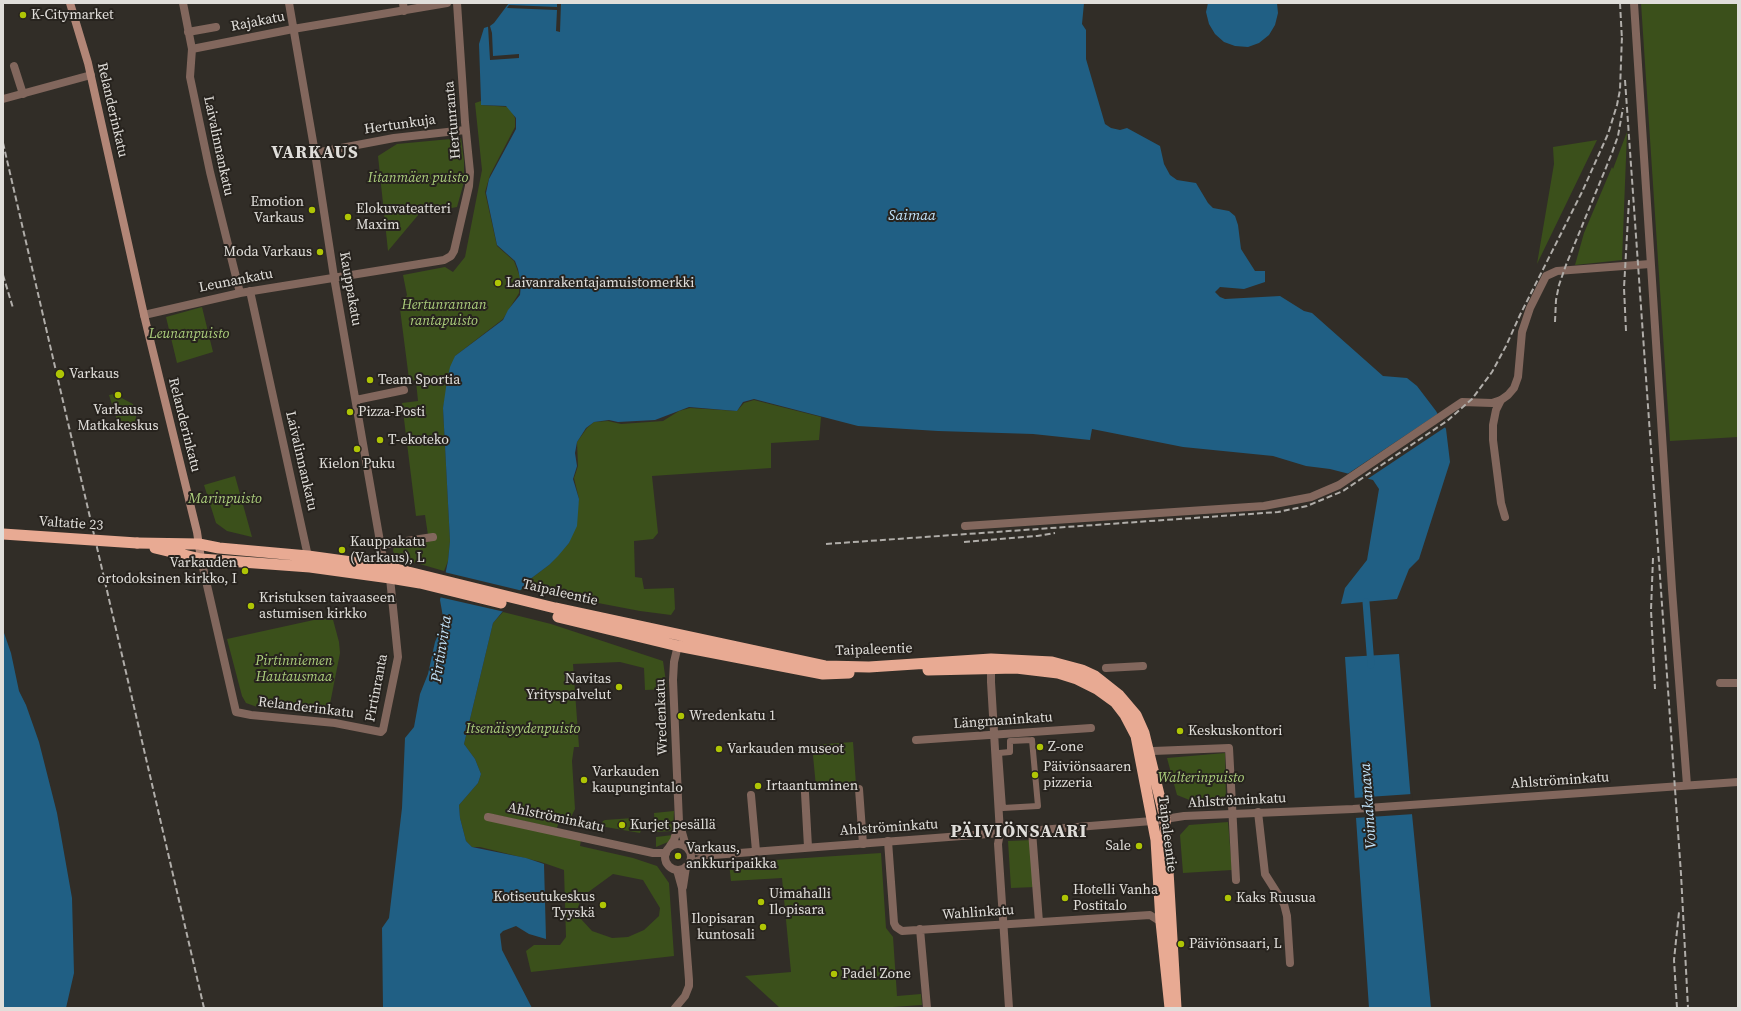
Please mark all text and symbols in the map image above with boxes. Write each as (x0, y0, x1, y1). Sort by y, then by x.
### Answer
place label: K-Citymarket (31, 7, 114, 23)
street label: Rajakatu (230, 9, 286, 35)
marker: K-Citymarket (18, 10, 28, 20)
street label: Relanderinkatu (93, 61, 131, 159)
street label: Hertunranta (441, 80, 465, 160)
street label: Laivalinnankatu (199, 94, 237, 198)
street label: Hertunkuja (363, 112, 437, 138)
district label: VARKAUS (271, 142, 359, 164)
park label: Iitanmäen puisto (368, 170, 468, 186)
place label: Emotion Varkaus (251, 194, 304, 226)
place label: Elokuvateatteri Maxim (356, 201, 451, 234)
marker: Emotion Varkaus (307, 205, 317, 215)
water label: Saimaa (888, 207, 936, 225)
marker: Elokuvateatteri Maxim (343, 212, 353, 222)
place label: Moda Varkaus (224, 244, 312, 260)
marker: Moda Varkaus (315, 247, 325, 257)
street label: Kauppakatu (335, 251, 365, 327)
street label: Leunankatu (198, 266, 274, 296)
place label: Laivanrakentajamuistomerkki (506, 275, 694, 291)
marker: Laivanrakentajamuistomerkki (493, 278, 503, 288)
park label: Hertunrannan rantapuisto (401, 297, 487, 330)
park label: Leunanpuisto (149, 326, 229, 342)
place label: Varkaus (69, 366, 119, 382)
marker: Varkaus (54, 368, 66, 380)
place label: Team Sportia (378, 372, 460, 388)
marker: Team Sportia (365, 375, 375, 385)
street label: Relanderinkatu (164, 376, 204, 474)
marker: Varkaus Matkakeskus (113, 390, 123, 400)
place label: Varkaus Matkakeskus (77, 402, 159, 434)
place label: Pizza-Posti (358, 404, 425, 420)
marker: Pizza-Posti (345, 407, 355, 417)
street label: Laivalinnankatu (281, 410, 321, 512)
place label: T-ekoteko (388, 432, 449, 448)
marker: T-ekoteko (375, 435, 385, 445)
marker: Kielon Puku (352, 444, 362, 454)
place label: Kielon Puku (319, 456, 395, 472)
park label: Marinpuisto (188, 491, 262, 507)
street label: Valtatie 23 (38, 513, 104, 535)
place label: Kauppakatu (Varkaus), L (350, 534, 425, 566)
marker: Kauppakatu (Varkaus), L (337, 545, 347, 555)
place label: Varkauden ortodoksinen kirkko, I (98, 555, 237, 588)
marker: Varkauden ortodoksinen kirkko, I (240, 566, 250, 576)
street label: Taipaleentie (521, 576, 599, 610)
place label: Kristuksen taivaaseen astumisen kirkko (259, 590, 395, 622)
marker: Kristuksen taivaaseen astumisen kirkko (246, 601, 256, 611)
water label: Pirtinvirta (428, 614, 456, 684)
street label: Taipaleentie (835, 640, 913, 660)
park label: Pirtinniemen Hautausmaa (255, 653, 333, 686)
street label: Pirtinranta (362, 653, 392, 723)
place label: Navitas Yrityspalvelut (526, 671, 611, 704)
street label: Wredenkatu (652, 678, 672, 756)
marker: Navitas Yrityspalvelut (614, 682, 624, 692)
street label: Relanderinkatu (257, 694, 355, 722)
place label: Wredenkatu 1 (689, 708, 776, 724)
street label: Längmaninkatu (953, 709, 1053, 733)
marker: Wredenkatu 1 (676, 711, 686, 721)
park label: Itsenäisyydenpuisto (466, 721, 580, 737)
place label: Keskuskonttori (1188, 723, 1282, 739)
marker: Keskuskonttori (1175, 726, 1185, 736)
place label: Z-one (1048, 739, 1084, 755)
place label: Varkauden museot (727, 741, 844, 757)
marker: Z-one (1035, 742, 1045, 752)
marker: Varkauden museot (714, 744, 724, 754)
place label: Päiviönsaaren pizzeria (1043, 759, 1131, 792)
water label: Voimakanava (1357, 762, 1381, 850)
place label: Varkauden kaupungintalo (592, 764, 683, 796)
street label: Ahlströminkatu (1510, 769, 1610, 793)
marker: Päiviönsaaren pizzeria (1030, 770, 1040, 780)
park label: Walterinpuisto (1158, 770, 1244, 786)
marker: Varkauden kaupungintalo (579, 775, 589, 785)
place label: Irtaantuminen (766, 778, 858, 794)
marker: Irtaantuminen (753, 781, 763, 791)
street label: Ahlströminkatu (1187, 790, 1287, 812)
street label: Taipaleentie (1154, 795, 1180, 873)
street label: Ahlströminkatu (506, 800, 606, 836)
street label: Ahlströminkatu (839, 816, 939, 840)
place label: Kurjet pesällä (630, 817, 716, 833)
marker: Kurjet pesällä (617, 820, 627, 830)
district label: PÄIVIÖNSAARI (950, 821, 1088, 843)
place label: Sale (1105, 838, 1131, 854)
place label: Varkaus, ankkuripaikka (686, 840, 777, 872)
marker: Sale (1134, 841, 1144, 851)
marker: Varkaus, ankkuripaikka (673, 851, 683, 861)
place label: Hotelli Vanha Postitalo (1073, 882, 1158, 914)
place label: Uimahalli Ilopisara (769, 886, 831, 918)
place label: Kotiseutukeskus Tyyskä (493, 889, 595, 922)
place label: Kaks Ruusua (1236, 890, 1316, 906)
marker: Hotelli Vanha Postitalo (1060, 893, 1070, 903)
marker: Kaks Ruusua (1223, 893, 1233, 903)
marker: Uimahalli Ilopisara (756, 897, 766, 907)
marker: Kotiseutukeskus Tyyskä (598, 900, 608, 910)
street label: Wahlinkatu (941, 902, 1015, 924)
place label: Ilopisaran kuntosali (691, 911, 755, 944)
marker: Ilopisaran kuntosali (758, 922, 768, 932)
place label: Päiviönsaari, L (1189, 936, 1282, 952)
marker: Päiviönsaari, L (1176, 939, 1186, 949)
place label: Padel Zone (842, 966, 911, 982)
marker: Padel Zone (829, 969, 839, 979)

